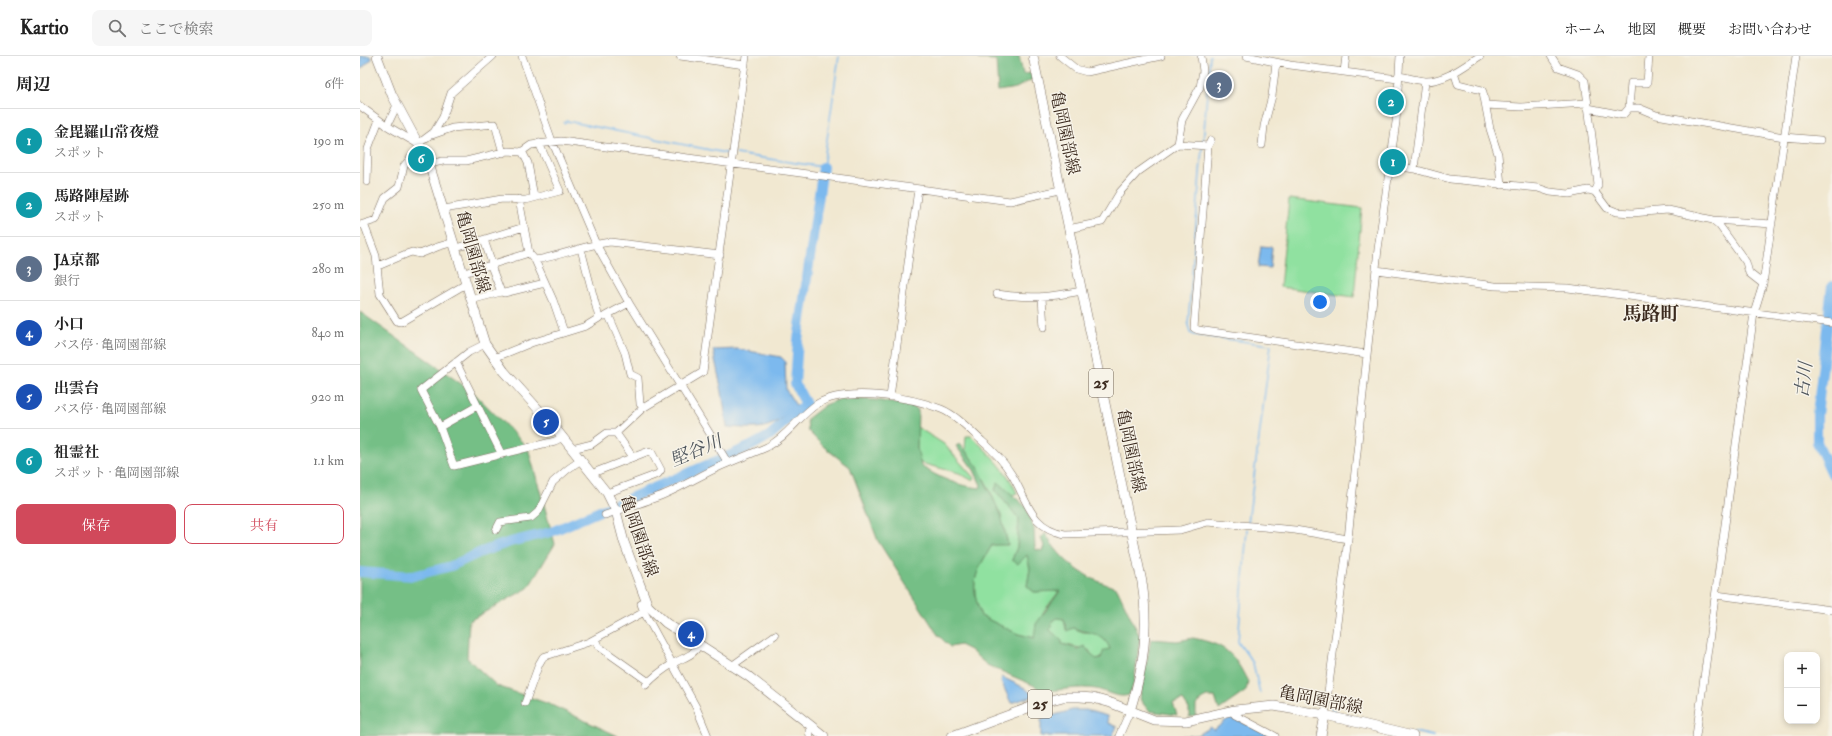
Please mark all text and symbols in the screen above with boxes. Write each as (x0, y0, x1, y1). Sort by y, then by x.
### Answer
search box (92, 10, 372, 46)
text: Kartio (20, 16, 68, 40)
icon: search (106, 17, 128, 39)
text: ここで検索 (138, 20, 213, 39)
text: ホーム (1564, 21, 1606, 38)
text: 地図 (1628, 21, 1656, 38)
text: 概要 (1678, 21, 1706, 38)
text: お問い合わせ (1728, 21, 1812, 38)
pin: 3 (1206, 70, 1232, 100)
text: 周辺 (16, 74, 50, 95)
text: 6件 (324, 76, 344, 92)
pin: 2 (1378, 87, 1404, 117)
street label: 亀岡園部線 (1046, 89, 1084, 177)
text: 金毘羅山常夜燈 (54, 123, 159, 142)
text: 1 (27, 133, 31, 149)
text: 190 m (313, 133, 344, 149)
pin: 6 (408, 144, 434, 174)
text: スポット (54, 145, 106, 161)
pin: 1 (1380, 147, 1406, 177)
text: 馬路陣屋跡 (54, 187, 129, 206)
text: 2 (26, 197, 32, 213)
text: 250 m (312, 197, 344, 213)
street label: 亀岡園部線 (451, 208, 495, 296)
text: スポット (54, 209, 106, 225)
text: JA京都 (54, 251, 100, 270)
text: 3 (27, 261, 32, 277)
text: 280 m (312, 261, 344, 277)
text: 銀行 (54, 273, 80, 289)
your location (1310, 292, 1330, 312)
district label: 馬路町 (1622, 302, 1680, 326)
text: 小口 (54, 315, 84, 334)
text: 4 (25, 325, 33, 341)
text: 840 m (311, 325, 344, 341)
text: バス停 · 亀岡園部線 (54, 337, 166, 353)
water label: 古川 (1790, 359, 1818, 399)
road number: 25 (1089, 369, 1113, 397)
text: 出雲台 (54, 379, 99, 398)
text: 5 (26, 389, 32, 405)
text: 920 m (311, 389, 344, 405)
text: バス停 · 亀岡園部線 (54, 401, 166, 417)
pin: 5 (533, 407, 559, 437)
street label: 亀岡園部線 (1112, 407, 1150, 495)
water label: 堅谷川 (667, 429, 727, 472)
text: 祖霊社 (54, 443, 99, 462)
text: 6 (26, 453, 32, 469)
text: 1.1 km (313, 453, 344, 469)
text: スポット · 亀岡園部線 (54, 465, 179, 481)
street label: 亀岡園部線 (615, 492, 663, 580)
button: 保存 (16, 504, 176, 544)
button: 共有 (184, 504, 344, 544)
pin: 4 (678, 619, 704, 649)
map controls (1784, 652, 1820, 724)
button: + (1784, 652, 1820, 688)
street label: 亀岡園部線 (1277, 682, 1365, 718)
button: − (1784, 688, 1820, 724)
road number: 25 (1028, 690, 1052, 718)

